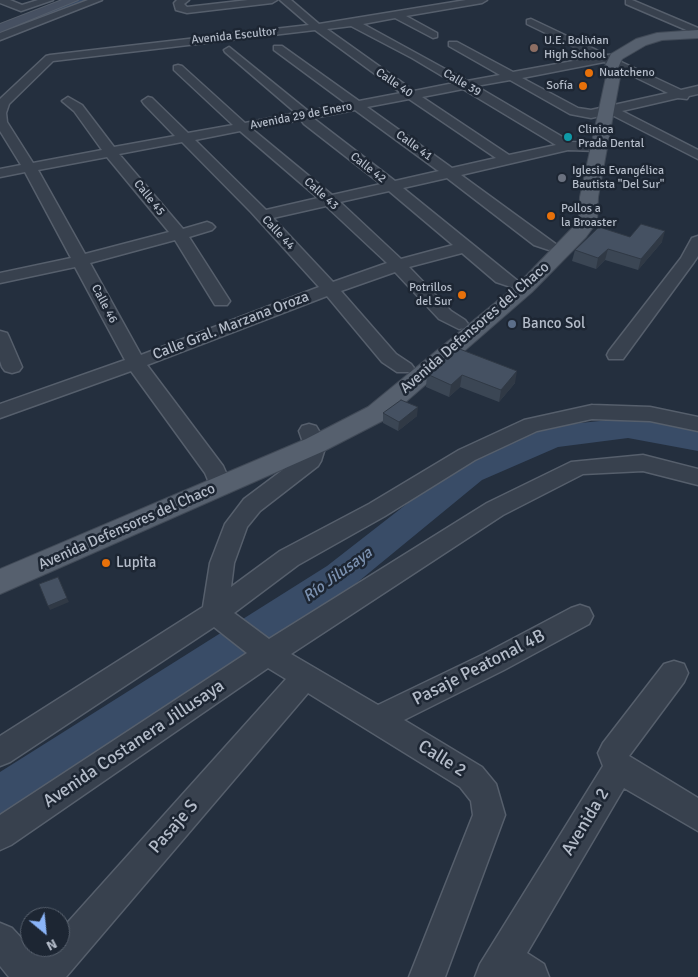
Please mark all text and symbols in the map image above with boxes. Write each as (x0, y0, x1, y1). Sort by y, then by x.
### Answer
street label: Avenida Escultor (191, 24, 277, 48)
place label: U.E. Bolivian High School (544, 34, 609, 62)
marker: U.E. Bolivian High School (528, 42, 540, 54)
street label: Calle 40 (373, 65, 415, 101)
street label: Calle 39 (440, 66, 484, 100)
place label: Nuatcheno (599, 66, 655, 80)
marker: Nuatcheno (583, 67, 595, 79)
place label: Sofía (546, 79, 573, 93)
marker: Sofía (577, 80, 589, 92)
street label: Avenida 29 de Enero (249, 99, 353, 133)
place label: Clinica Prada Dental (578, 123, 644, 151)
street label: Calle 41 (393, 128, 435, 164)
marker: Clinica Prada Dental (562, 131, 574, 143)
street label: Calle 42 (347, 150, 389, 186)
place label: Iglesia Evangélica Bautista "Del Sur" (572, 164, 664, 192)
marker: Iglesia Evangélica Bautista "Del Sur" (556, 172, 568, 184)
street label: Calle 43 (301, 175, 341, 213)
street label: Calle 45 (130, 177, 168, 219)
place label: Pollos a la Broaster (561, 202, 617, 230)
marker: Pollos a la Broaster (545, 210, 557, 222)
street label: Calle 44 (259, 213, 297, 253)
street label: Avenida Defensores del Chaco (397, 258, 553, 398)
place label: Potrillos del Sur (409, 281, 452, 309)
street label: Calle 46 (88, 282, 120, 326)
street label: Calle Gral. Marzana Oroza (150, 288, 312, 364)
marker: Potrillos del Sur (456, 289, 468, 301)
place label: Banco Sol (522, 315, 585, 333)
marker: Banco Sol (506, 318, 518, 330)
street label: Avenida Defensores del Chaco (36, 480, 218, 574)
water label: Río Jilusaya (300, 543, 376, 607)
place label: Lupita (116, 554, 156, 572)
marker: Lupita (100, 557, 112, 569)
street label: Pasaje Peatonal 4B (409, 625, 549, 711)
street label: Avenida Costanera Jillusaya (39, 675, 229, 813)
street label: Calle 2 (414, 736, 470, 782)
street label: Avenida 2 (558, 784, 614, 860)
street label: Pasaje S (145, 796, 203, 858)
north arrow (20, 907, 70, 957)
text: N (44, 935, 60, 955)

